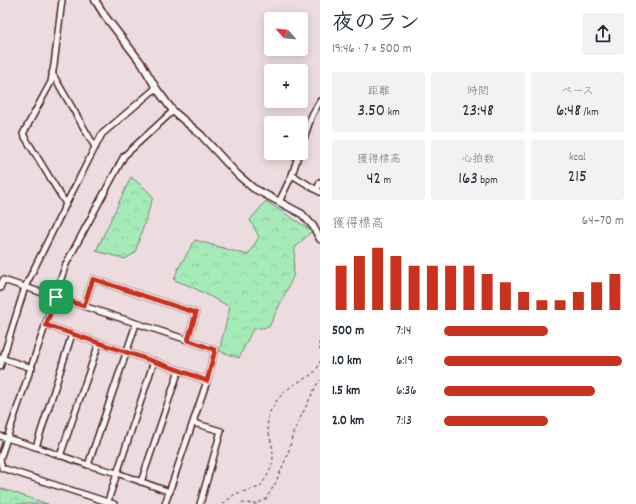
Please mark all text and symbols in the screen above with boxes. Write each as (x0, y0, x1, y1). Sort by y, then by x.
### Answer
text: 夜のラン (332, 9, 420, 40)
north arrow (264, 12, 308, 56)
map controls (264, 12, 308, 160)
button: share (582, 13, 624, 55)
text: 19:46 · 7 × 500 m (332, 40, 412, 59)
button: + (264, 64, 308, 108)
text: 距離 (368, 84, 390, 100)
text: 時間 (467, 84, 489, 100)
text: ペース (561, 84, 594, 100)
text: 3.50 (358, 100, 385, 124)
text: 23:48 (462, 100, 494, 124)
text: 6:48 (556, 100, 581, 124)
text: km (385, 105, 400, 121)
text: /km (581, 105, 599, 121)
button: − (264, 116, 308, 160)
text: kcal (569, 150, 586, 166)
text: 獲得標高 (357, 152, 401, 168)
text: 心拍数 (461, 152, 494, 168)
text: 215 (568, 166, 587, 190)
text: 42 (366, 168, 381, 192)
text: 163 (458, 168, 478, 192)
text: m (381, 173, 391, 189)
text: bpm (478, 173, 498, 189)
text: 64–70 m (582, 212, 624, 231)
text: 獲得標高 (332, 215, 384, 234)
pin (39, 280, 73, 314)
icon: arrive (45, 286, 67, 308)
text: 500 m (332, 322, 364, 341)
text: 7:14 (396, 322, 411, 341)
text: 1.0 km (332, 352, 361, 371)
text: 6:19 (396, 352, 413, 371)
text: 1.5 km (332, 382, 360, 401)
text: 6:36 (396, 382, 417, 401)
text: 2.0 km (332, 412, 364, 431)
text: 7:13 (396, 412, 412, 431)

